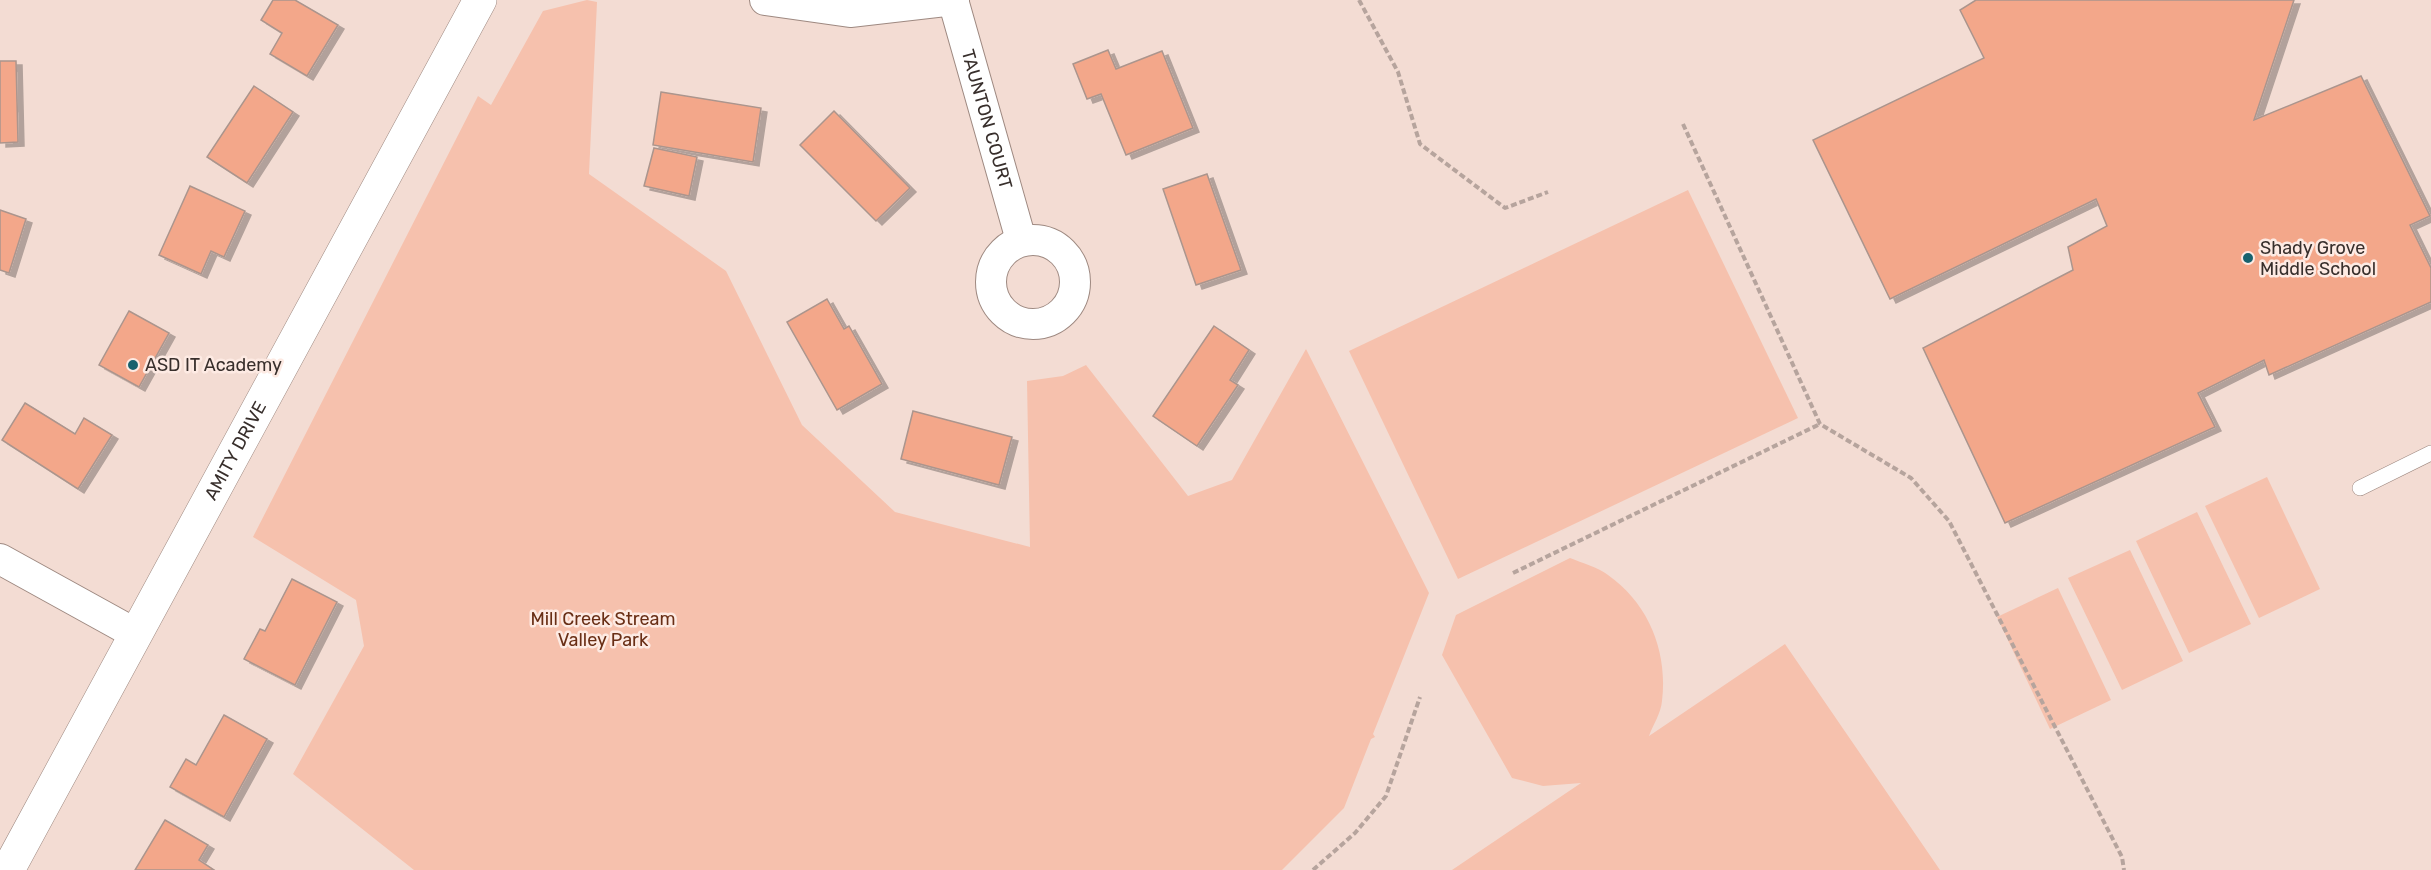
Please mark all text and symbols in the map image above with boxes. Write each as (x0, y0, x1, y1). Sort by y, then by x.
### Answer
street label: TAUNTON COURT (957, 47, 1017, 192)
place label: Shady Grove Middle School (2260, 237, 2376, 280)
marker: Shady Grove Middle School (2241, 251, 2255, 265)
place label: ASD IT Academy (145, 354, 282, 376)
marker: ASD IT Academy (126, 358, 140, 372)
street label: AMITY DRIVE (200, 398, 271, 504)
park label: Mill Creek Stream Valley Park (530, 608, 676, 651)

